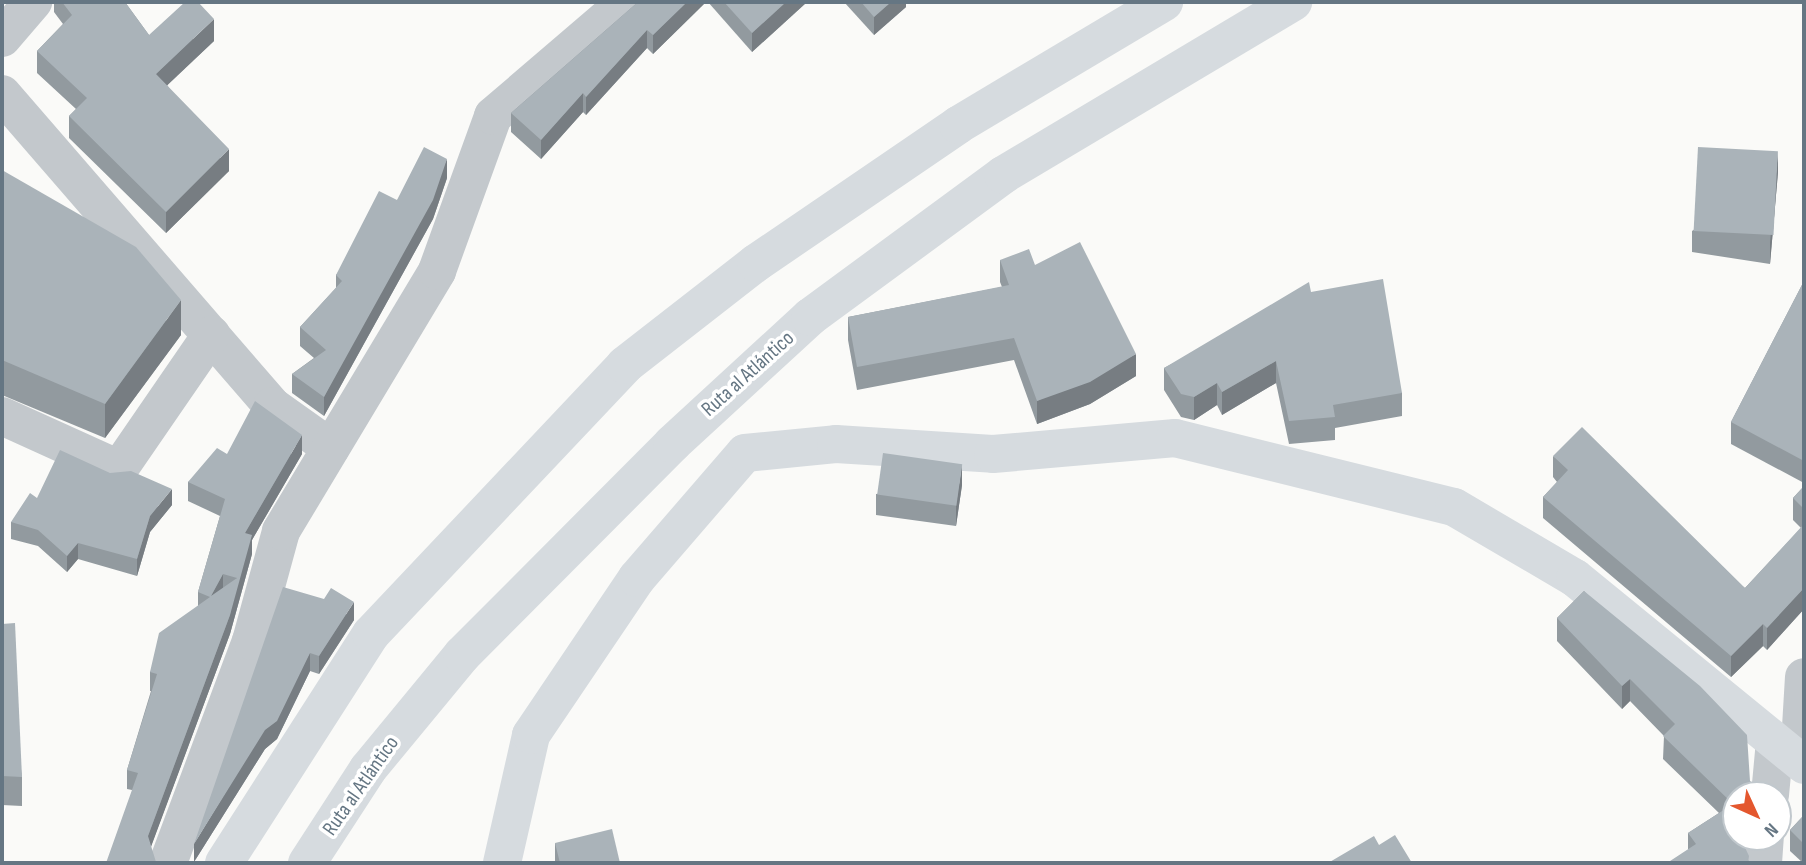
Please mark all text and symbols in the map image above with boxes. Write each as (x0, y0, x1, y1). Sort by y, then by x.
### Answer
street label: Ruta al Atlántico (697, 326, 799, 422)
street label: Ruta al Atlántico (318, 731, 404, 841)
north arrow (1722, 781, 1792, 851)
text: N (1759, 818, 1783, 842)

